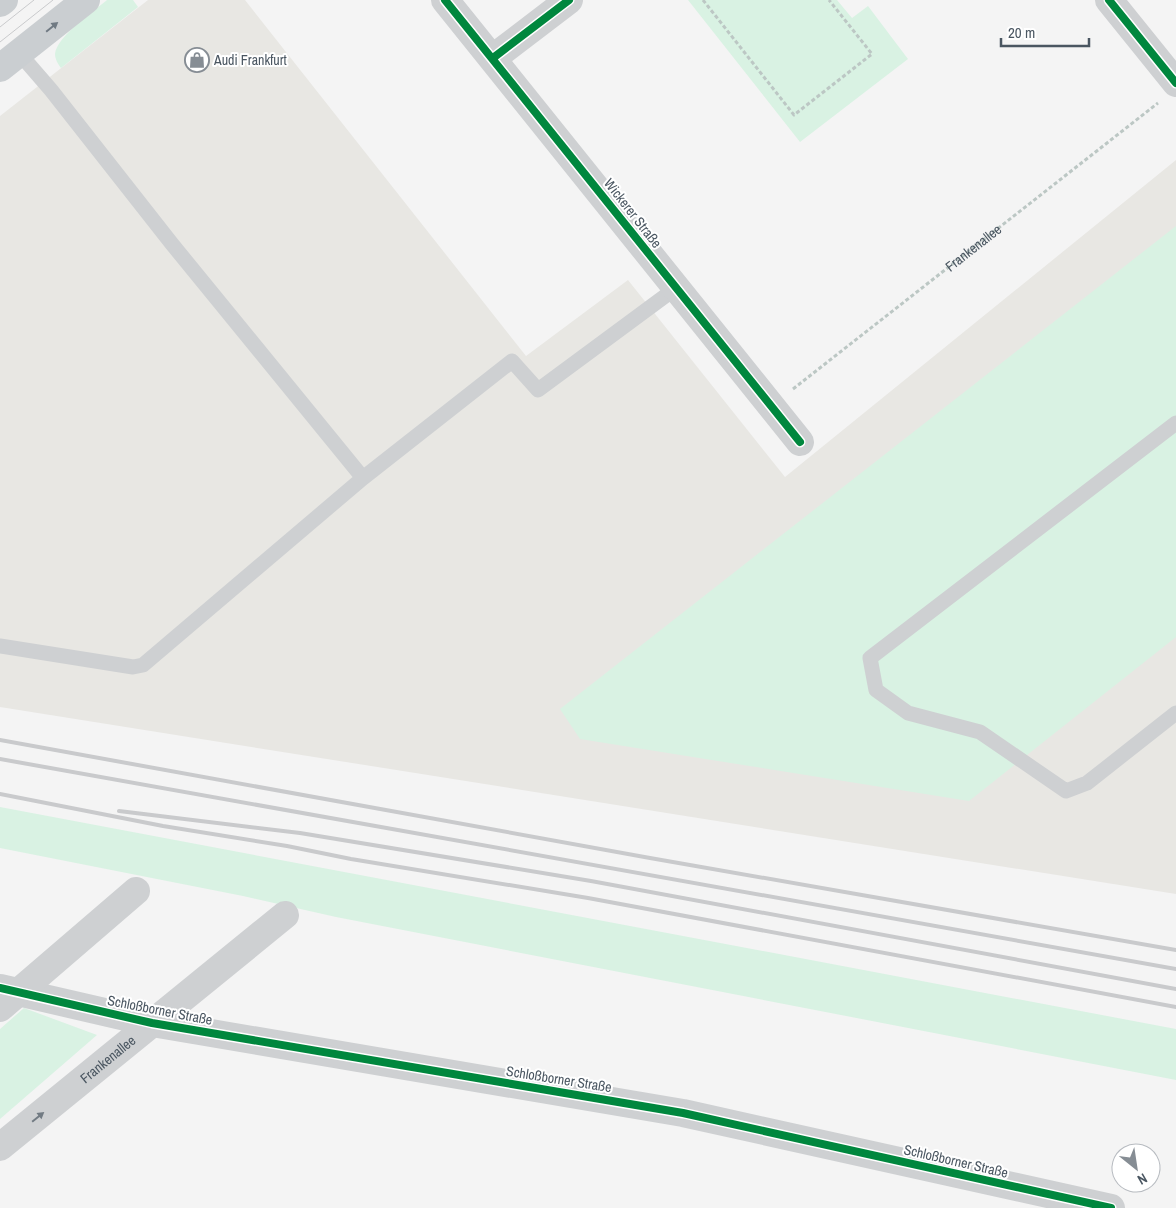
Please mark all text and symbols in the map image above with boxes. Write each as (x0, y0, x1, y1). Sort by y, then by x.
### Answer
scale bar (1001, 15, 1088, 47)
one-way arrow (45, 22, 58, 33)
text: 20 m (1008, 22, 1035, 43)
shop icon: Audi Frankfurt (184, 47, 210, 73)
place label: Audi Frankfurt (213, 51, 287, 69)
street label: Wickerer Straße (600, 175, 666, 251)
street label: Frankenallee (942, 220, 1005, 275)
street label: Schloßborner Straße (106, 991, 214, 1029)
street label: Frankenallee (76, 1031, 139, 1087)
street label: Schloßborner Straße (505, 1062, 613, 1096)
one-way arrow (31, 1111, 44, 1122)
street label: Schloßborner Straße (902, 1140, 1010, 1182)
north arrow (1111, 1143, 1161, 1193)
text: N (1134, 1169, 1151, 1189)

